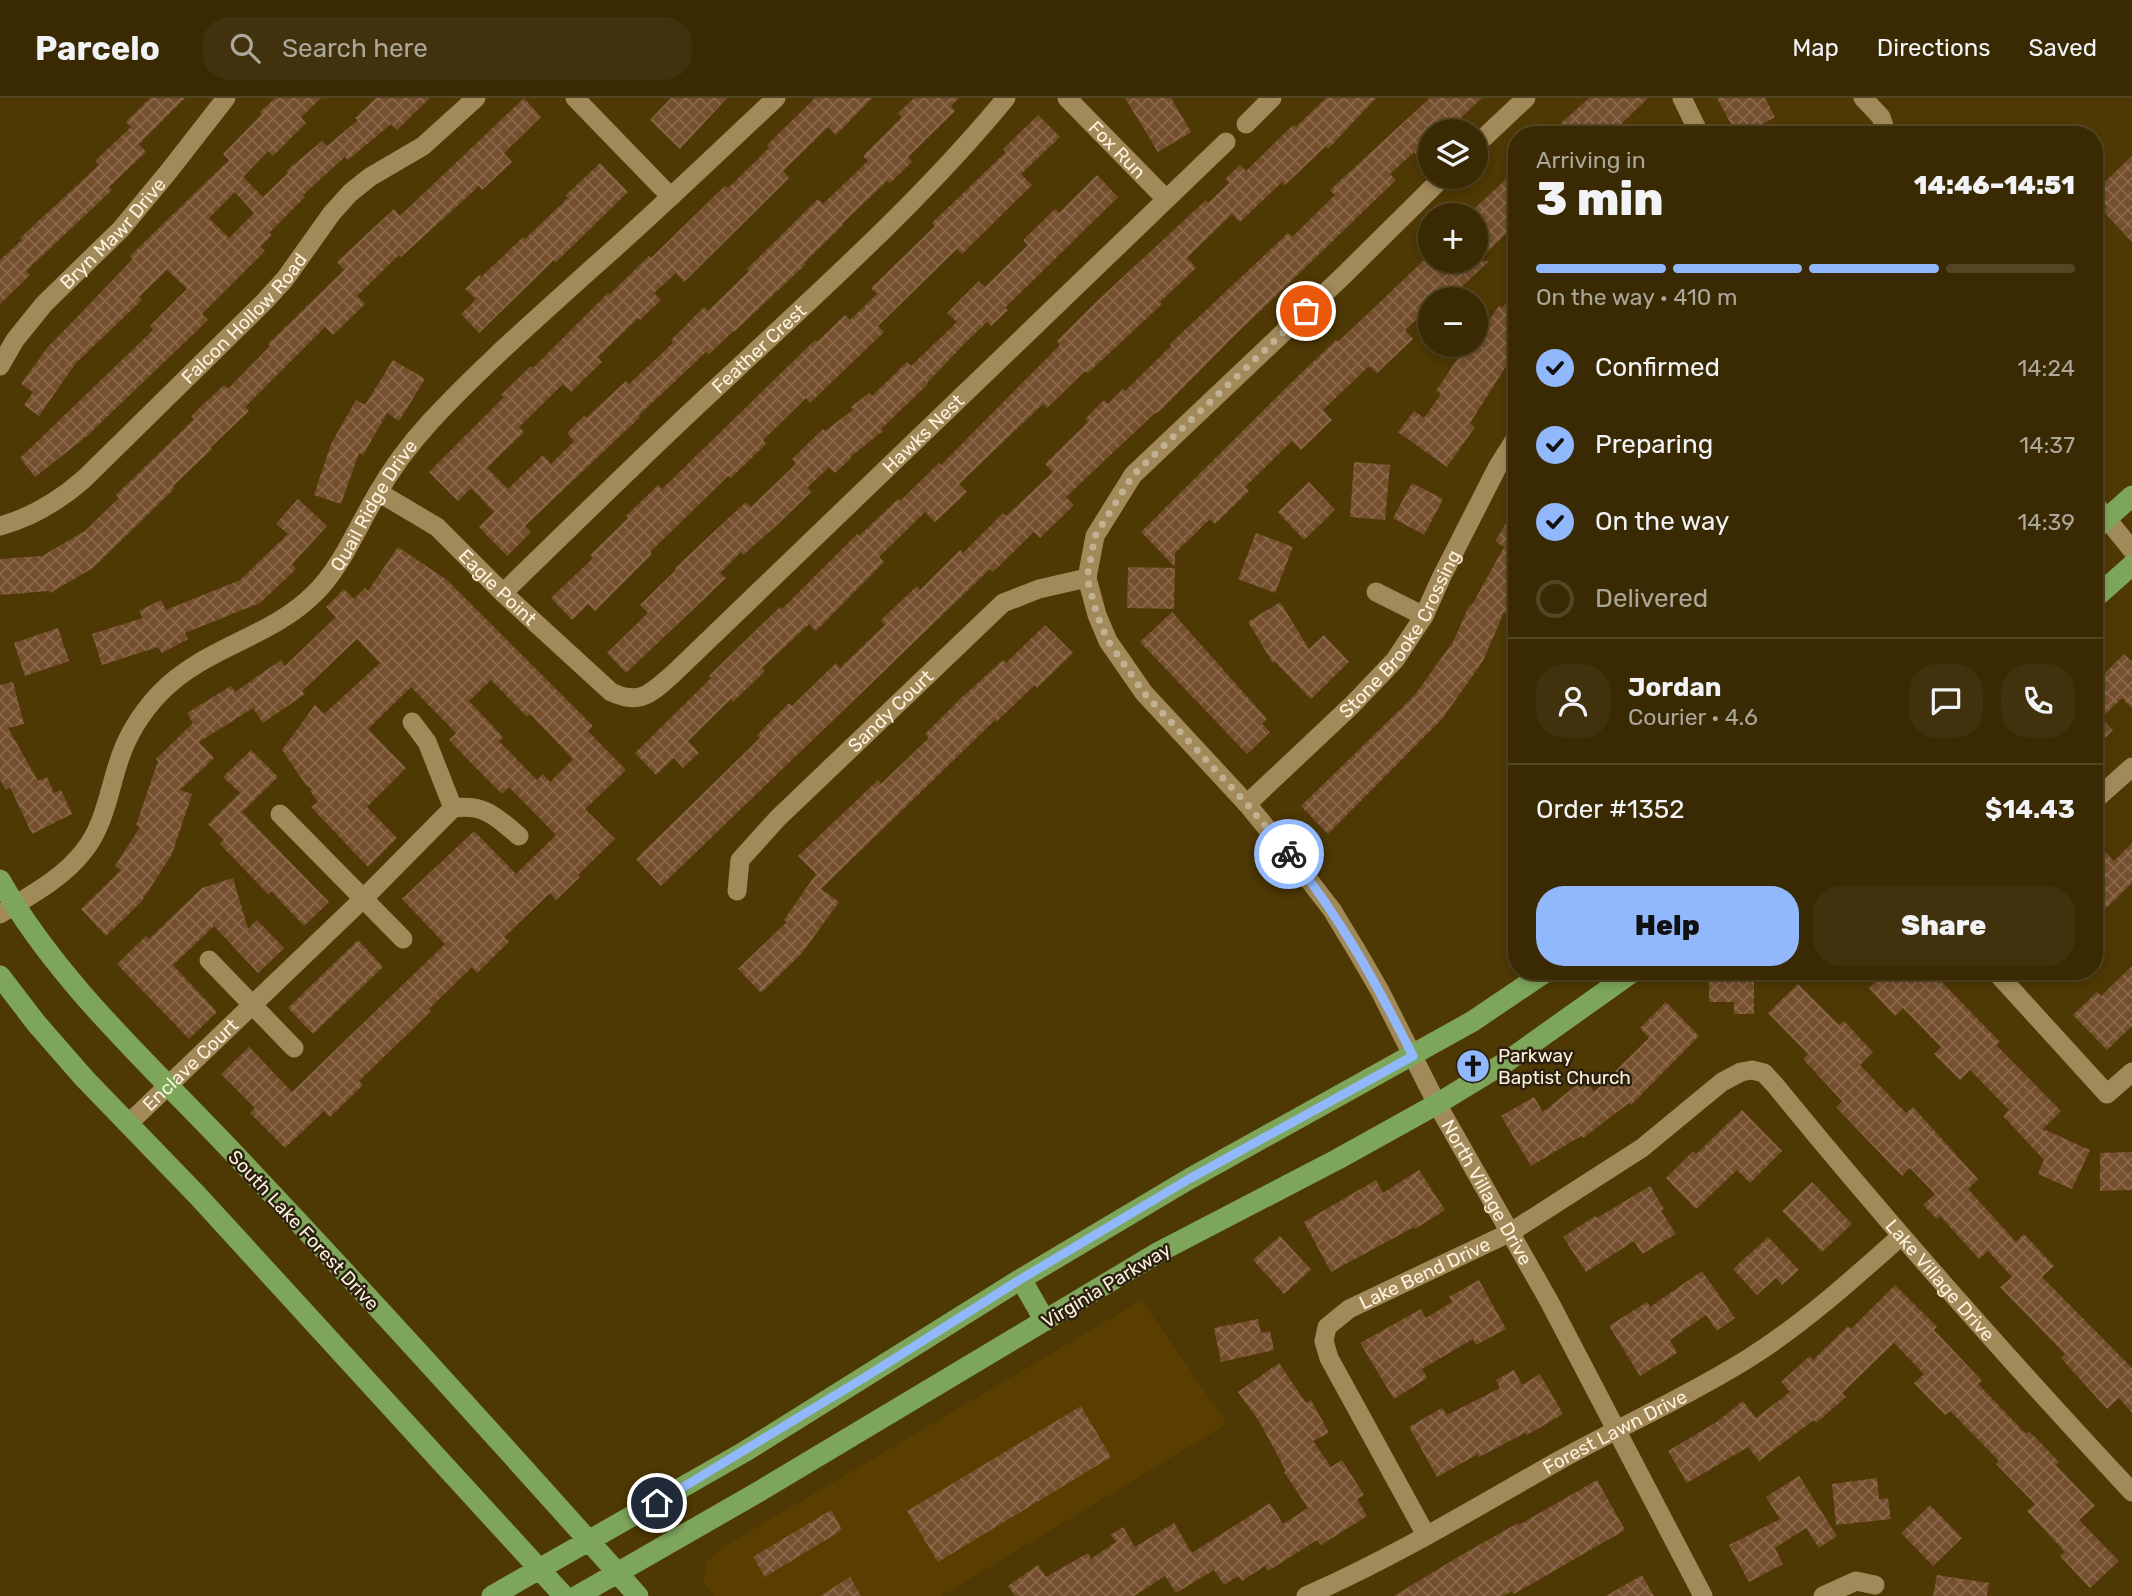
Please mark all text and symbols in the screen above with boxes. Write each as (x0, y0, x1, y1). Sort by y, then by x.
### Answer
search box (202, 17, 692, 80)
text: Parcelo (35, 29, 160, 68)
icon: search (226, 29, 264, 67)
text: Search here (282, 33, 428, 64)
text: Map (1792, 34, 1839, 62)
text: Directions (1877, 34, 1990, 62)
text: Saved (2028, 34, 2097, 62)
street label: Fox Run (1084, 116, 1150, 183)
map controls (1418, 119, 1488, 357)
button: layers (1418, 119, 1488, 189)
text: Arriving in (1536, 146, 1646, 174)
text: 14:46–14:51 (1914, 170, 2075, 201)
text: 3 min (1536, 172, 1664, 227)
street label: Bryn Mawr Drive (55, 173, 171, 294)
button: + (1418, 203, 1488, 273)
street label: Falcon Hollow Road (177, 249, 312, 389)
pin (1276, 281, 1336, 341)
text: On the way · 410 m (1536, 283, 1737, 311)
button: − (1418, 287, 1488, 357)
icon: bag (1287, 292, 1325, 330)
street label: Feather Crest (707, 299, 811, 398)
icon: check (1536, 349, 1574, 387)
text: Confirmed (1595, 352, 1720, 383)
text: 14:24 (2017, 354, 2075, 382)
street label: Hawks Nest (878, 389, 969, 478)
icon: check (1536, 426, 1574, 464)
text: Preparing (1595, 429, 1713, 460)
text: 14:37 (2019, 431, 2075, 459)
street label: Quail Ridge Drive (325, 435, 422, 576)
icon: check (1536, 503, 1574, 541)
text: On the way (1595, 506, 1729, 537)
text: 14:39 (2018, 508, 2075, 536)
street label: Eagle Point (454, 544, 542, 631)
street label: Stone Brooke Crossing (1335, 546, 1466, 723)
text: Delivered (1595, 583, 1708, 614)
button: person (1536, 664, 1610, 738)
button: chat (1909, 664, 1983, 738)
button: phone (2001, 664, 2075, 738)
street label: Sandy Court (843, 665, 939, 757)
text: Jordan (1628, 672, 1721, 703)
text: Courier · 4.6 (1628, 703, 1758, 731)
text: Order #1352 (1536, 794, 1684, 825)
text: $14.43 (1985, 794, 2075, 825)
courier (1254, 819, 1324, 889)
icon: bike (1270, 835, 1308, 873)
button: Help (1536, 886, 1799, 966)
button: Share (1813, 886, 2075, 966)
street label: Enclave Court (138, 1013, 243, 1116)
place label: Parkway Baptist Church (1498, 1044, 1631, 1089)
church icon: Parkway Baptist Church (1454, 1047, 1492, 1085)
street label: North Village Drive (1436, 1116, 1537, 1269)
street label: South Lake Forest Drive (223, 1145, 384, 1315)
street label: Lake Village Drive (1880, 1215, 2000, 1346)
street label: Lake Bend Drive (1356, 1233, 1494, 1314)
street label: Virginia Parkway (1038, 1238, 1175, 1333)
street label: Forest Lawn Drive (1539, 1385, 1691, 1479)
pin (627, 1473, 687, 1533)
icon: home (638, 1484, 676, 1522)

